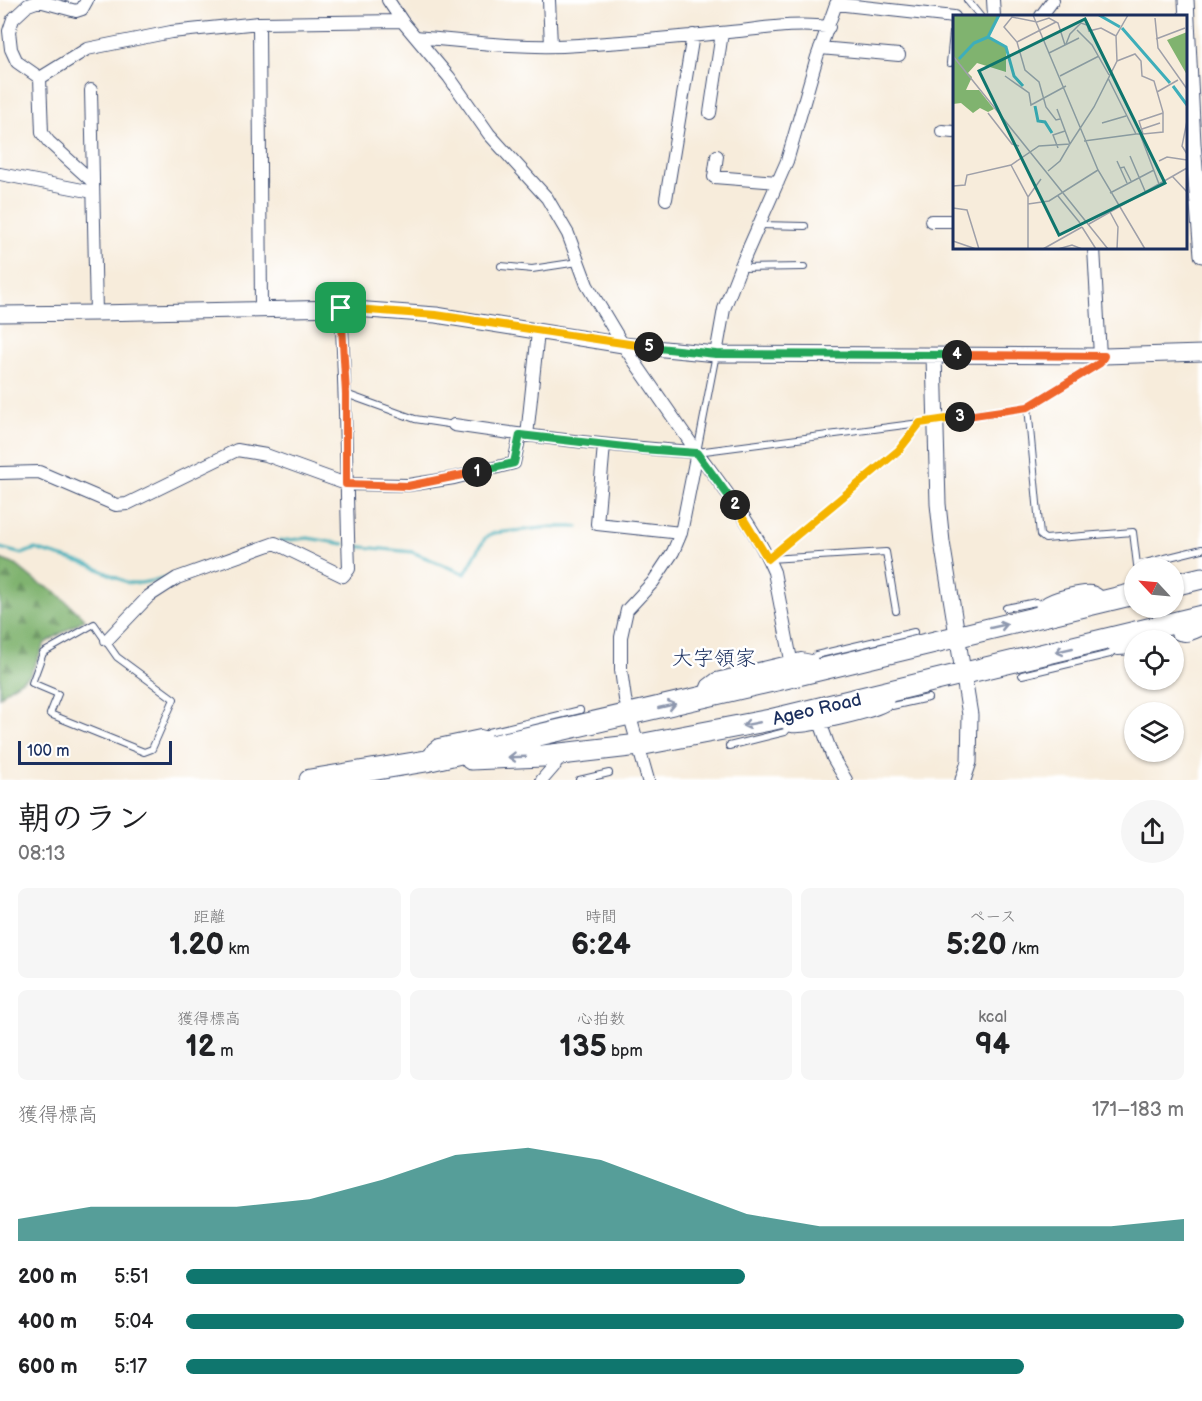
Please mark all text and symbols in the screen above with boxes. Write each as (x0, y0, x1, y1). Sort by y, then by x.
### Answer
inset map (953, 15, 1187, 249)
pin (315, 282, 366, 333)
icon: arrive (324, 291, 357, 324)
pin: 5 (634, 332, 664, 362)
text: 5 (644, 337, 654, 356)
pin: 4 (942, 340, 972, 370)
text: 4 (952, 345, 962, 364)
pin: 3 (945, 402, 975, 432)
text: 3 (955, 407, 965, 426)
pin: 1 (462, 457, 492, 487)
text: 1 (474, 462, 480, 481)
pin: 2 (720, 490, 750, 520)
text: 2 (730, 495, 740, 514)
north arrow (1124, 558, 1184, 618)
map controls (1124, 558, 1184, 762)
one-way arrow (989, 620, 1009, 631)
button: locate (1124, 630, 1184, 690)
one-way arrow (1054, 645, 1074, 656)
district label: 大字領家 (672, 646, 756, 671)
street label: Ageo Road (771, 689, 863, 730)
one-way arrow (657, 699, 676, 711)
button: layers (1124, 702, 1184, 762)
one-way arrow (742, 719, 762, 730)
scale bar (18, 738, 172, 766)
text: 100 m (27, 742, 70, 761)
one-way arrow (507, 752, 527, 763)
text: 朝のラン (18, 799, 150, 839)
button: share (1121, 800, 1184, 863)
text: 08:13 (18, 842, 66, 866)
text: 距離 (193, 908, 225, 927)
text: 時間 (585, 908, 617, 927)
text: ペース (969, 908, 1016, 927)
text: 1.20 (169, 927, 224, 963)
text: 6:24 (571, 927, 631, 963)
text: 5:20 (946, 927, 1007, 963)
text: km (224, 940, 250, 959)
text: /km (1007, 940, 1039, 959)
text: kcal (978, 1008, 1007, 1027)
text: 獲得標高 (177, 1010, 241, 1029)
text: 心拍数 (577, 1010, 625, 1029)
text: 94 (975, 1027, 1010, 1063)
text: 12 (185, 1029, 216, 1065)
text: 135 (559, 1029, 607, 1065)
text: m (216, 1042, 233, 1061)
text: bpm (607, 1042, 643, 1061)
text: 171–183 m (1092, 1098, 1184, 1122)
text: 獲得標高 (18, 1103, 98, 1127)
text: 200 m (18, 1265, 77, 1289)
text: 5:51 (114, 1265, 149, 1289)
text: 400 m (18, 1310, 77, 1334)
text: 5:04 (114, 1310, 153, 1334)
text: 600 m (18, 1355, 78, 1379)
text: 5:17 (114, 1355, 147, 1379)

